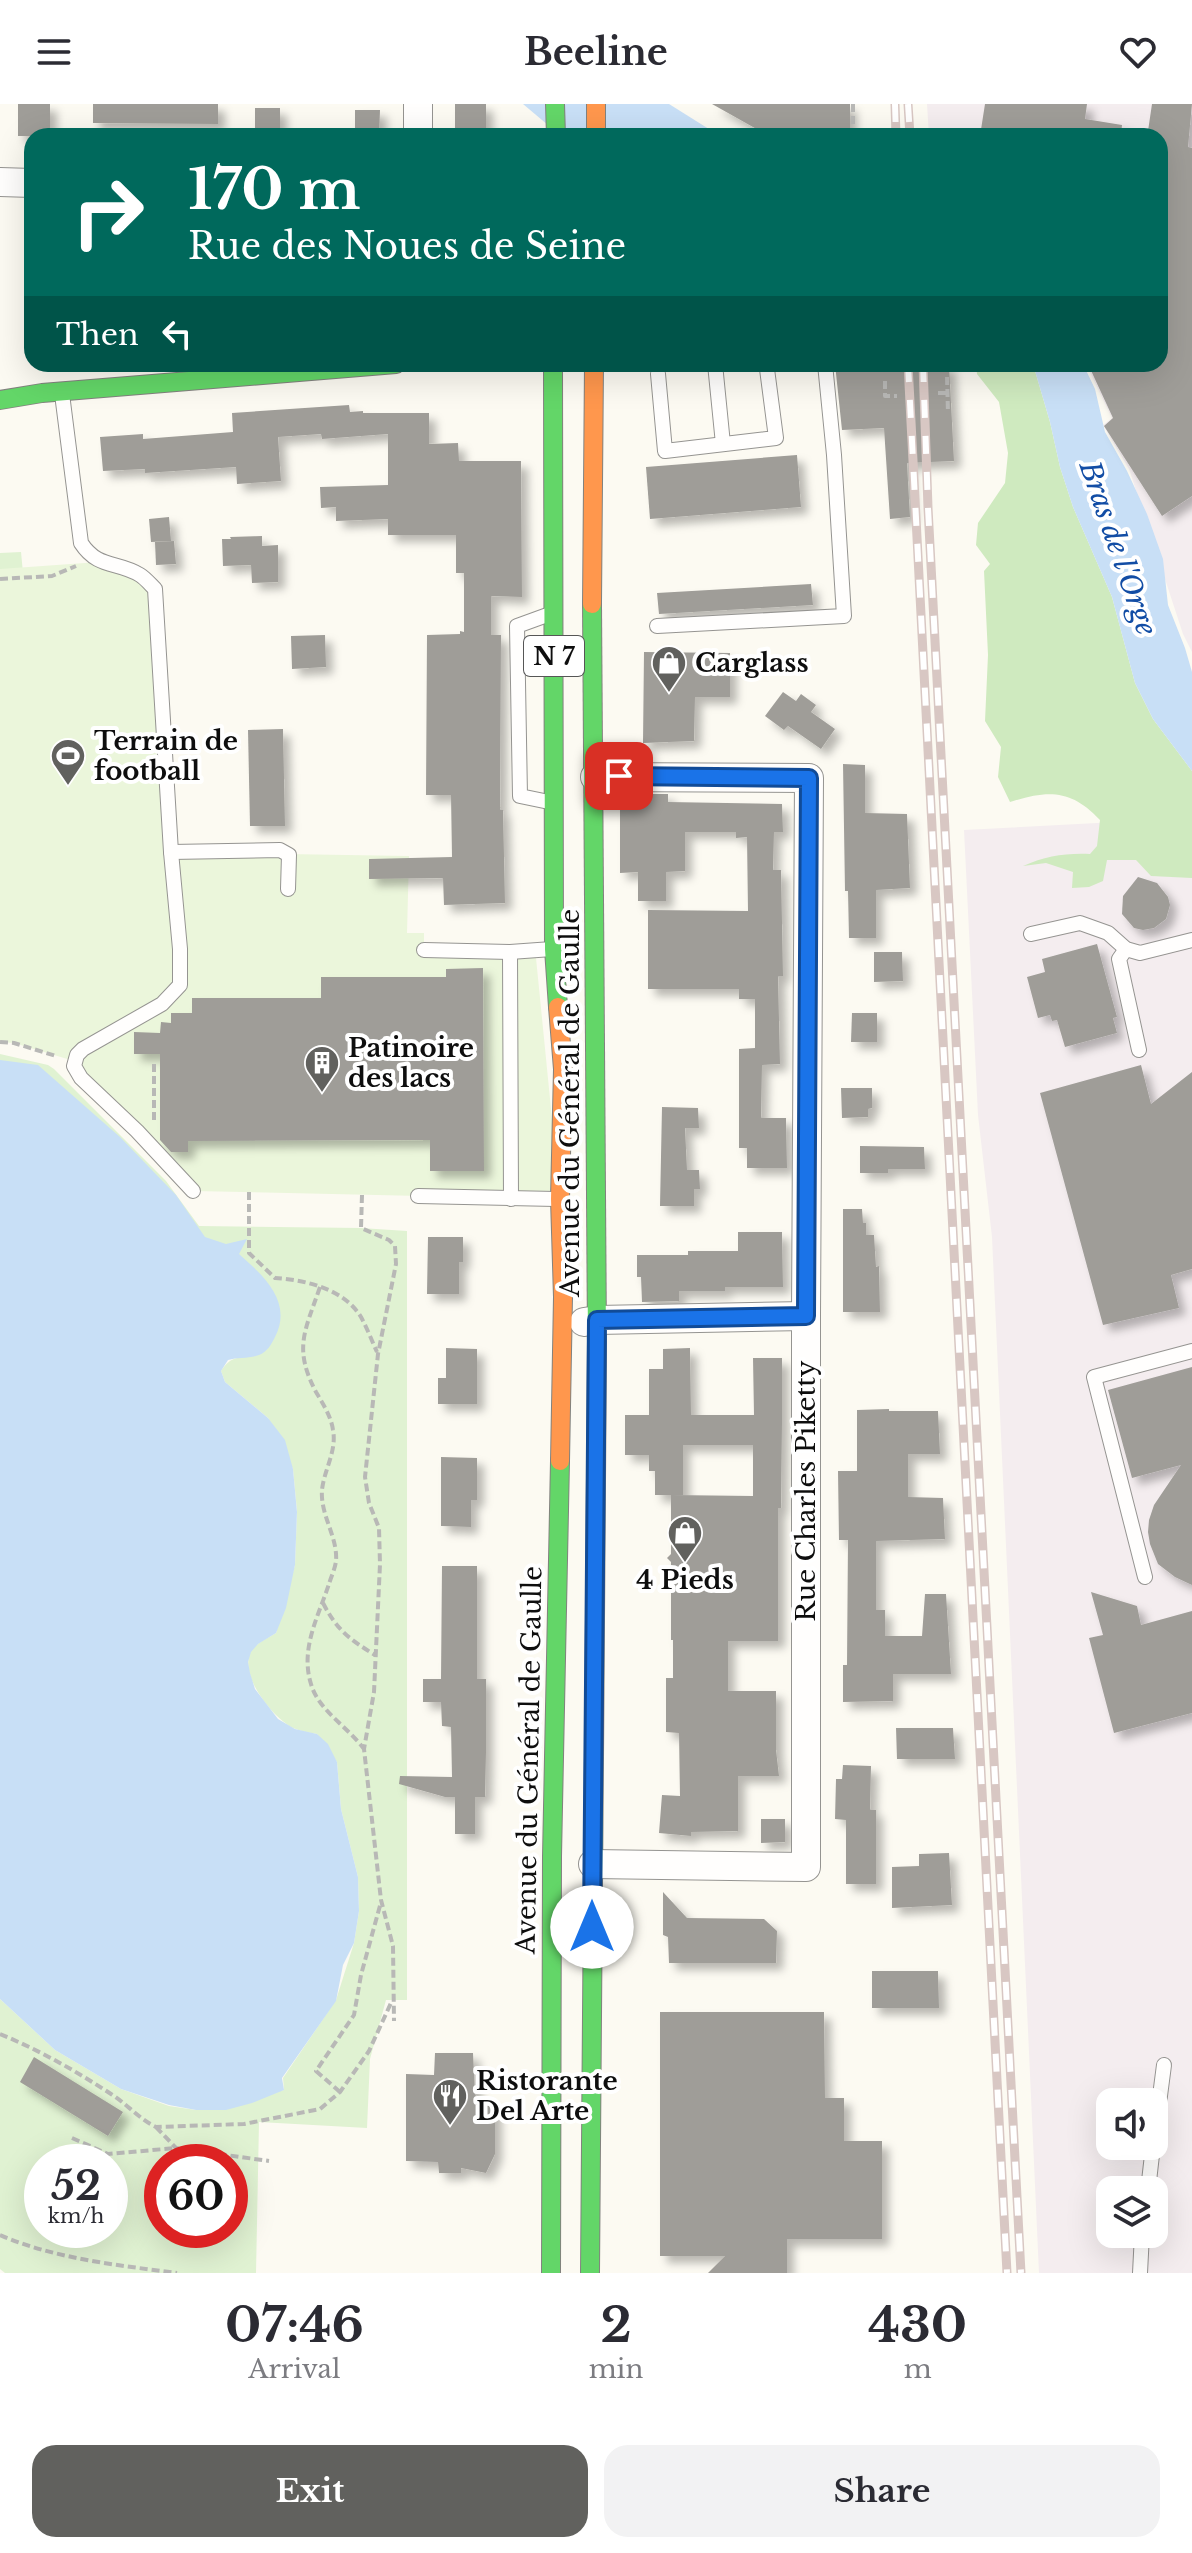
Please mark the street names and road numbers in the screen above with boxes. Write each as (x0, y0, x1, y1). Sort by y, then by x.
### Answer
road number: N 7 (524, 636, 584, 676)
street label: Avenue du Général de Gaulle (554, 909, 586, 1298)
street label: Rue Charles Piketty (790, 1360, 822, 1622)
street label: Avenue du Général de Gaulle (510, 1566, 548, 1955)

